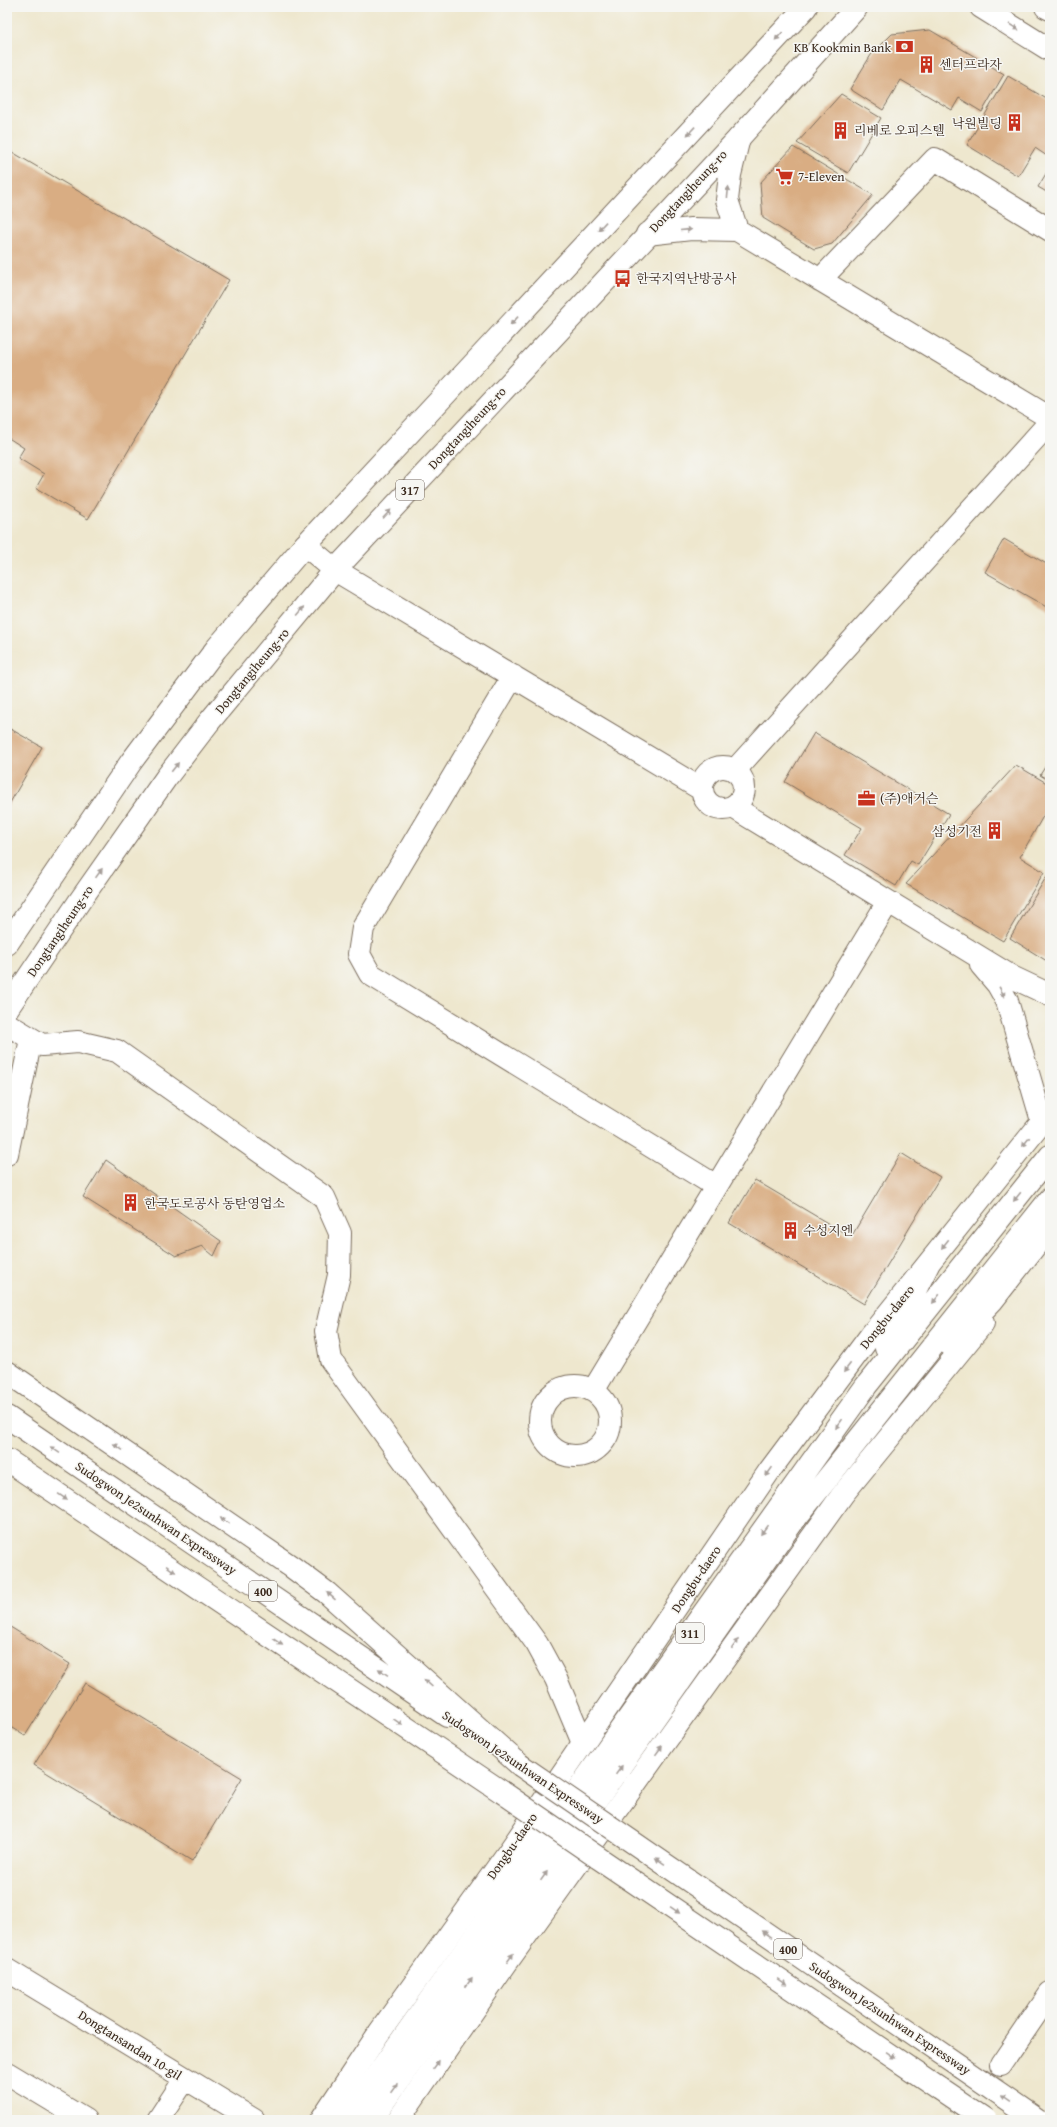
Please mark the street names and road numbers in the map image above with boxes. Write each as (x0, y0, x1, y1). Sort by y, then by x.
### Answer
street label: Dongtangiheung-ro (645, 145, 732, 237)
street label: Dongtangiheung-ro (424, 382, 511, 474)
road number: 317 (396, 480, 424, 500)
street label: Dongtangiheung-ro (210, 624, 294, 718)
street label: Dongtangiheung-ro (22, 881, 98, 981)
street label: Dongbu-daero (855, 1281, 919, 1353)
street label: Sudogwon Je2sunhwan Expressway (71, 1457, 241, 1580)
street label: Dongbu-daero (666, 1541, 726, 1616)
road number: 400 (249, 1581, 277, 1601)
road number: 311 (676, 1623, 704, 1643)
street label: Sudogwon Je2sunhwan Expressway (438, 1706, 608, 1829)
street label: Dongbu-daero (482, 1809, 542, 1883)
road number: 400 (774, 1939, 802, 1959)
street label: Sudogwon Je2sunhwan Expressway (805, 1957, 975, 2080)
street label: Dongtansandan 10-gil (75, 2005, 186, 2085)

